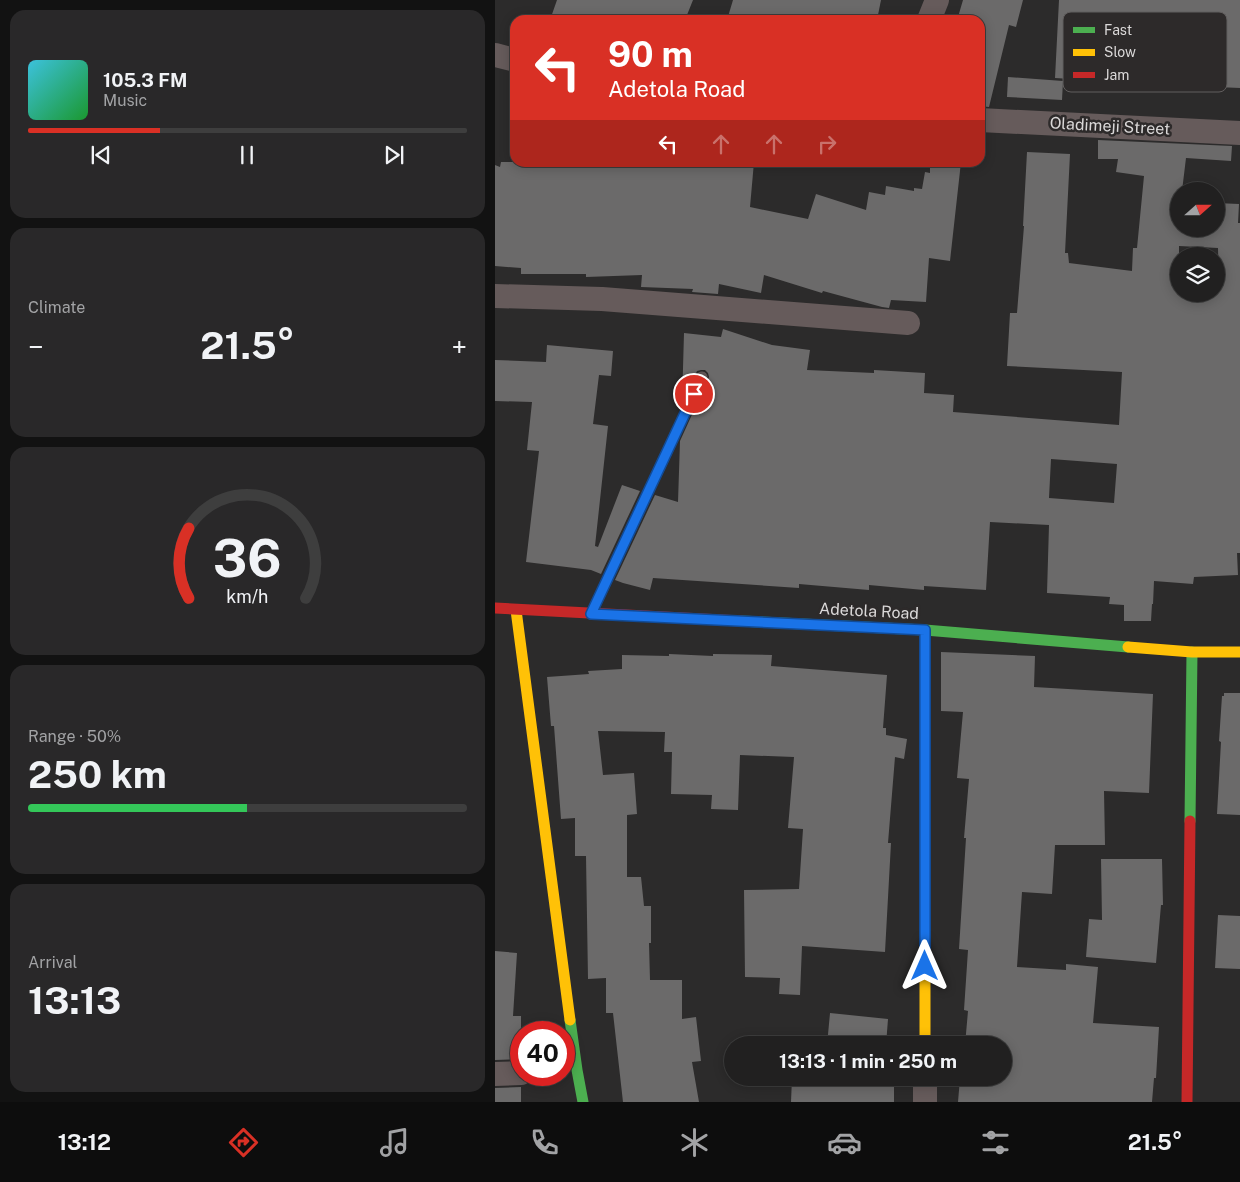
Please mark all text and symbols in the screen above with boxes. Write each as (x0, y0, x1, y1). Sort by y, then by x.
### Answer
legend (1063, 12, 1227, 92)
text: Fast (1104, 22, 1132, 38)
text: 90 m (608, 34, 693, 75)
icon: left (525, 35, 590, 100)
text: Slow (1104, 44, 1136, 60)
text: Jam (1104, 67, 1129, 83)
text: 105.3 FM (103, 69, 187, 91)
text: Adetola Road (608, 76, 745, 102)
text: Music (103, 91, 147, 110)
street label: Oladimeji Street (1049, 113, 1171, 139)
icon: left (654, 130, 682, 158)
icon: ahead (707, 130, 735, 158)
icon: ahead (760, 130, 788, 158)
icon: right (813, 130, 841, 158)
icon: previous (87, 141, 115, 169)
icon: pause (233, 141, 261, 169)
icon: next (380, 141, 408, 169)
north arrow (1170, 182, 1225, 238)
map controls (1170, 182, 1225, 302)
button: layers (1170, 247, 1225, 302)
text: Climate (28, 298, 85, 317)
text: 21.5° (200, 323, 295, 368)
text: − (28, 330, 44, 363)
text: + (451, 330, 467, 363)
pin (673, 373, 715, 415)
icon: arrive (680, 380, 708, 408)
text: 36 (213, 528, 282, 589)
text: km/h (226, 586, 269, 607)
street label: Adetola Road (819, 599, 919, 623)
text: Range · 50% (28, 727, 121, 746)
text: 250 km (28, 752, 167, 797)
position arrow (898, 939, 950, 991)
text: Arrival (28, 953, 77, 972)
text: 13:13 (28, 978, 121, 1023)
speed limit sign: 40 (510, 1021, 575, 1086)
text: 13:13 · 1 min · 250 m (779, 1050, 957, 1072)
icon: directions (226, 1125, 261, 1160)
icon: music (377, 1125, 412, 1160)
icon: phone (527, 1125, 562, 1160)
icon: climate (677, 1125, 712, 1160)
icon: car (827, 1125, 862, 1160)
icon: filters (978, 1125, 1013, 1160)
text: 13:12 (58, 1129, 111, 1155)
text: 21.5° (1128, 1129, 1182, 1155)

